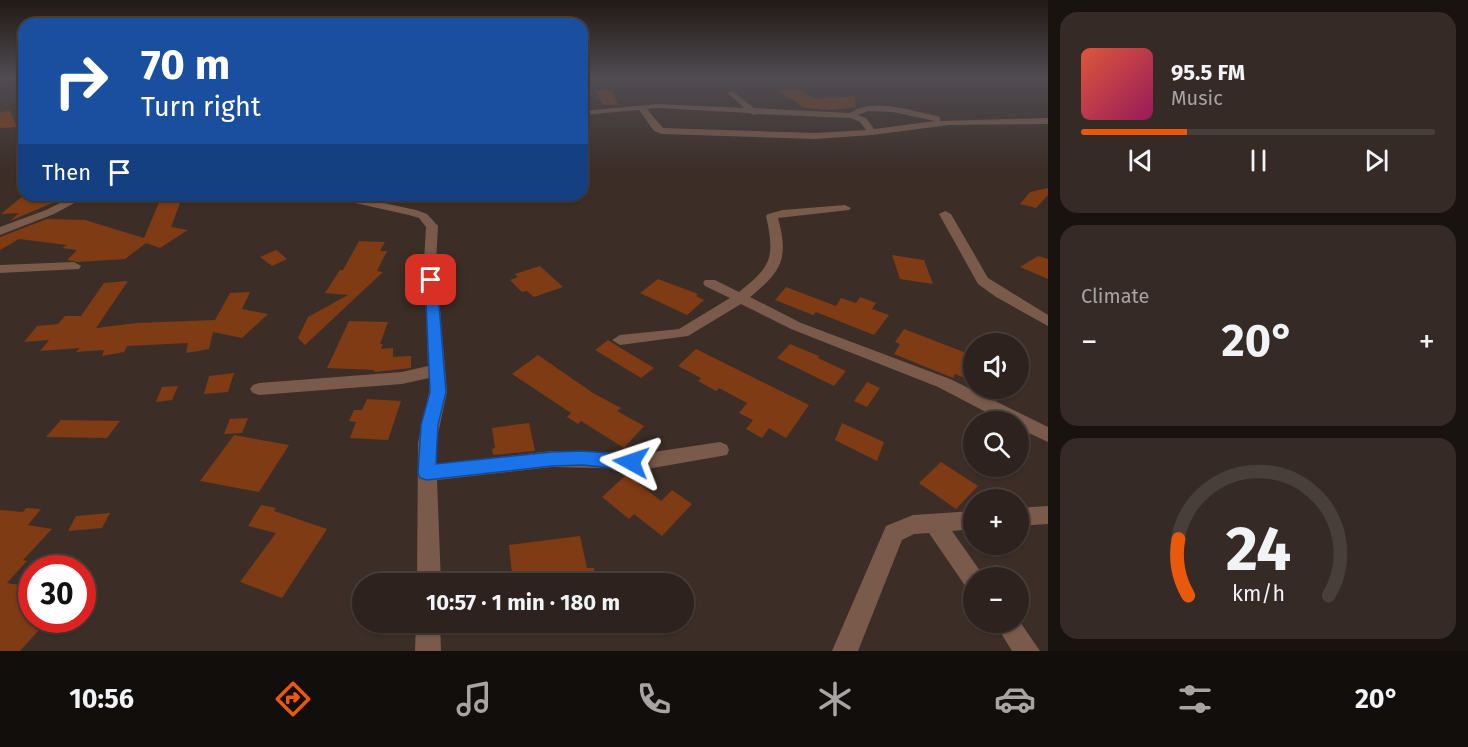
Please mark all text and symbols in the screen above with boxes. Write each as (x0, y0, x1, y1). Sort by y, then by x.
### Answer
text: 70 m (141, 40, 230, 90)
icon: right (42, 42, 120, 120)
text: 95.5 FM (1171, 59, 1245, 86)
text: Music (1171, 86, 1223, 110)
text: Turn right (141, 91, 261, 123)
icon: previous (1124, 144, 1157, 177)
icon: pause (1242, 144, 1275, 177)
icon: next (1360, 144, 1393, 177)
icon: arrive (103, 156, 136, 189)
text: Then (42, 159, 91, 186)
pin (405, 254, 456, 305)
icon: arrive (414, 263, 447, 296)
text: Climate (1081, 284, 1149, 308)
text: 20° (1221, 314, 1295, 368)
text: − (1081, 322, 1098, 362)
text: + (1419, 322, 1435, 362)
map controls (963, 333, 1029, 633)
button: sound (963, 333, 1029, 399)
button: search (963, 411, 1029, 477)
position arrow (599, 430, 663, 494)
button: + (963, 489, 1029, 555)
text: 24 (1225, 512, 1291, 587)
speed limit sign: 30 (18, 555, 96, 633)
button: − (963, 567, 1029, 633)
text: km/h (1231, 581, 1285, 607)
text: 10:57 · 1 min · 180 m (426, 589, 620, 616)
icon: directions (272, 678, 314, 720)
icon: music (453, 678, 495, 720)
icon: phone (633, 678, 675, 720)
icon: climate (814, 678, 856, 720)
icon: car (994, 678, 1036, 720)
icon: filters (1174, 678, 1216, 720)
text: 10:56 (69, 683, 134, 715)
text: 20° (1355, 683, 1399, 715)

